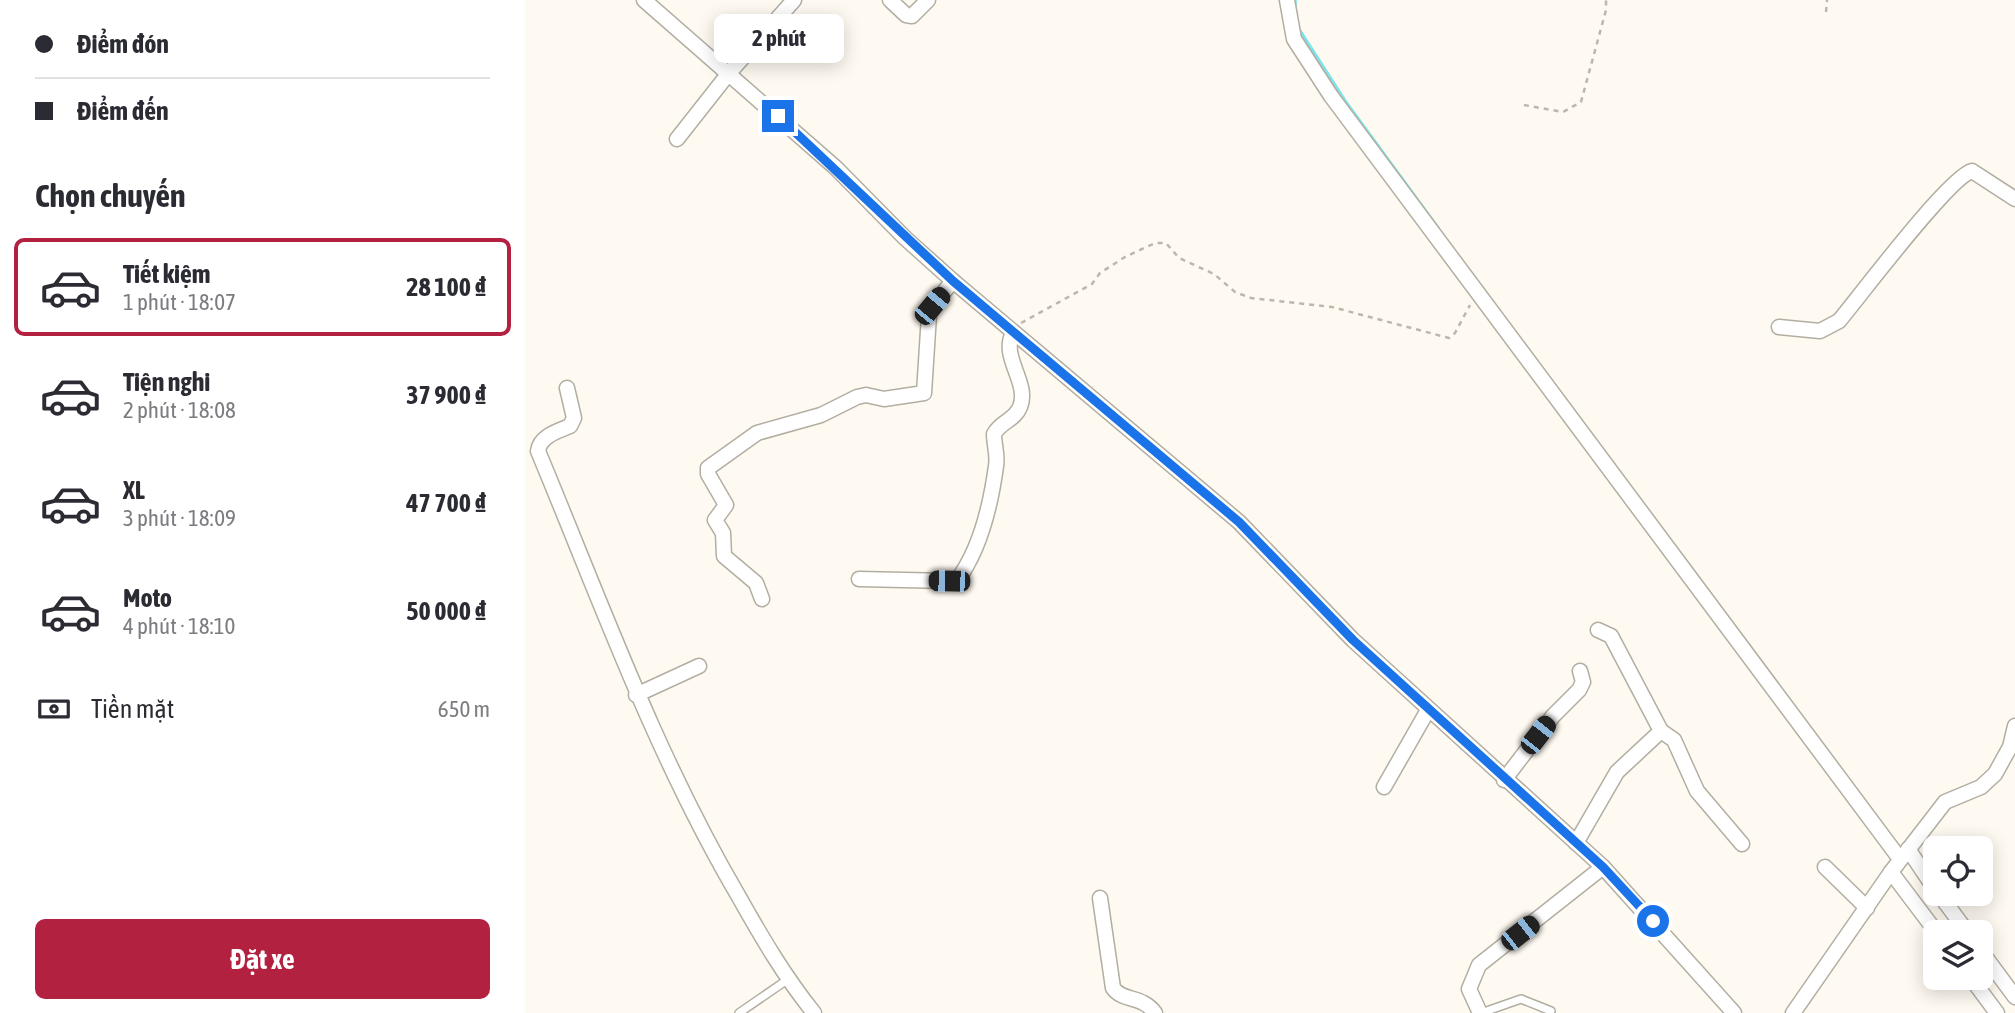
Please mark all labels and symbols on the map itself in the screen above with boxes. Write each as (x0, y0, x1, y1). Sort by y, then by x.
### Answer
callout: 2 phút (713, 15, 843, 64)
route end (762, 100, 794, 132)
car (911, 283, 954, 329)
car (928, 570, 971, 592)
car (1517, 712, 1560, 758)
route start (1637, 905, 1669, 937)
car (1497, 912, 1544, 954)

